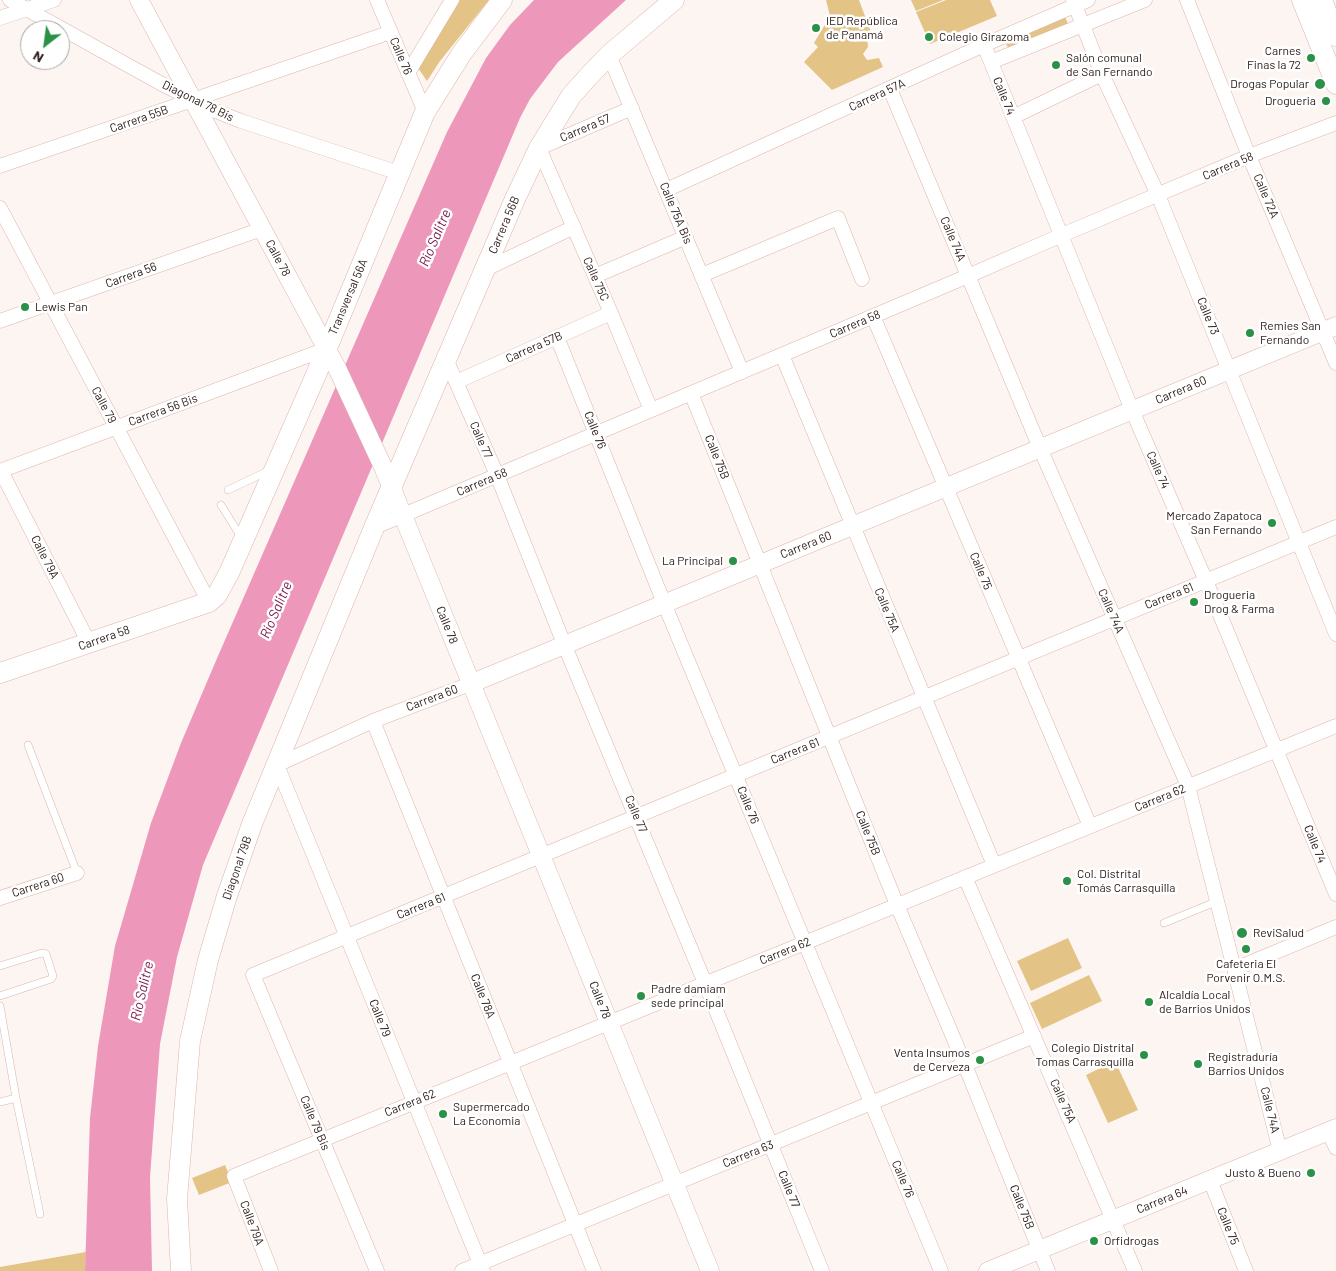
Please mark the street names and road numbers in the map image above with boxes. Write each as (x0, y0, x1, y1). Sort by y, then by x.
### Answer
street label: Calle 76 (387, 35, 415, 77)
street label: Calle 74 (990, 75, 1018, 117)
street label: Carrera 57A (847, 76, 907, 114)
street label: Diagonal 78 Bis (160, 77, 236, 125)
street label: Carrera 55B (108, 102, 170, 136)
street label: Carrera 57 (558, 111, 612, 145)
street label: Carrera 58 (1200, 149, 1256, 183)
street label: Calle 72A (1250, 172, 1282, 220)
street label: Calle 75A Bis (657, 180, 695, 246)
street label: Carrera 56B (485, 194, 523, 256)
street label: Calle 74A (937, 214, 969, 264)
street label: Calle 78 (262, 237, 294, 279)
street label: Calle 75C (580, 255, 612, 303)
street label: Transversal 56A (325, 257, 371, 337)
street label: Carrera 56 (103, 259, 159, 291)
street label: Calle 73 (1194, 295, 1222, 337)
street label: Carrera 58 (827, 307, 883, 341)
street label: Carrera 57B (503, 328, 565, 366)
street label: Carrera 60 (1153, 373, 1209, 407)
street label: Calle 79 (88, 384, 120, 426)
street label: Carrera 56 Bis (127, 391, 199, 429)
street label: Calle 76 (581, 409, 609, 451)
street label: Calle 77 (466, 419, 496, 461)
street label: Calle 75B (702, 433, 732, 481)
street label: Calle 74 (1143, 449, 1173, 491)
street label: Carrera 58 (454, 465, 510, 499)
street label: Carrera 60 (778, 528, 834, 562)
street label: Calle 79A (28, 533, 62, 581)
street label: Calle 75 (967, 550, 995, 592)
street label: Carrera 61 (1142, 580, 1196, 612)
street label: Calle 75A (871, 586, 903, 634)
street label: Calle 74A (1095, 587, 1127, 635)
street label: Calle 78 (433, 604, 461, 646)
street label: Carrera 58 (76, 622, 132, 654)
street label: Carrera 60 (404, 682, 460, 714)
street label: Carrera 61 (768, 735, 822, 767)
street label: Carrera 62 (1132, 781, 1188, 815)
street label: Calle 76 (734, 784, 762, 826)
street label: Calle 77 (622, 793, 650, 835)
street label: Calle 75B (853, 809, 883, 857)
street label: Calle 74 (1301, 823, 1329, 865)
street label: Diagonal 79B (219, 834, 255, 902)
street label: Carrera 60 (10, 870, 66, 900)
street label: Carrera 61 (394, 890, 448, 922)
street label: Carrera 62 (757, 934, 813, 968)
street label: Calle 78A (468, 972, 498, 1020)
street label: Calle 78 (586, 979, 614, 1021)
street label: Calle 79 (366, 997, 394, 1039)
street label: Calle 75A (1047, 1077, 1079, 1125)
street label: Calle 74A (1257, 1085, 1283, 1135)
street label: Carrera 62 (382, 1086, 438, 1120)
street label: Calle 79 Bis (297, 1093, 333, 1153)
street label: Carrera 63 (720, 1137, 776, 1171)
street label: Calle 76 (889, 1158, 917, 1200)
street label: Calle 77 (775, 1168, 803, 1210)
street label: Calle 75B (1007, 1183, 1037, 1231)
street label: Carrera 64 (1134, 1183, 1190, 1217)
street label: Calle 79A (237, 1199, 267, 1247)
street label: Calle 75 (1214, 1205, 1242, 1247)

